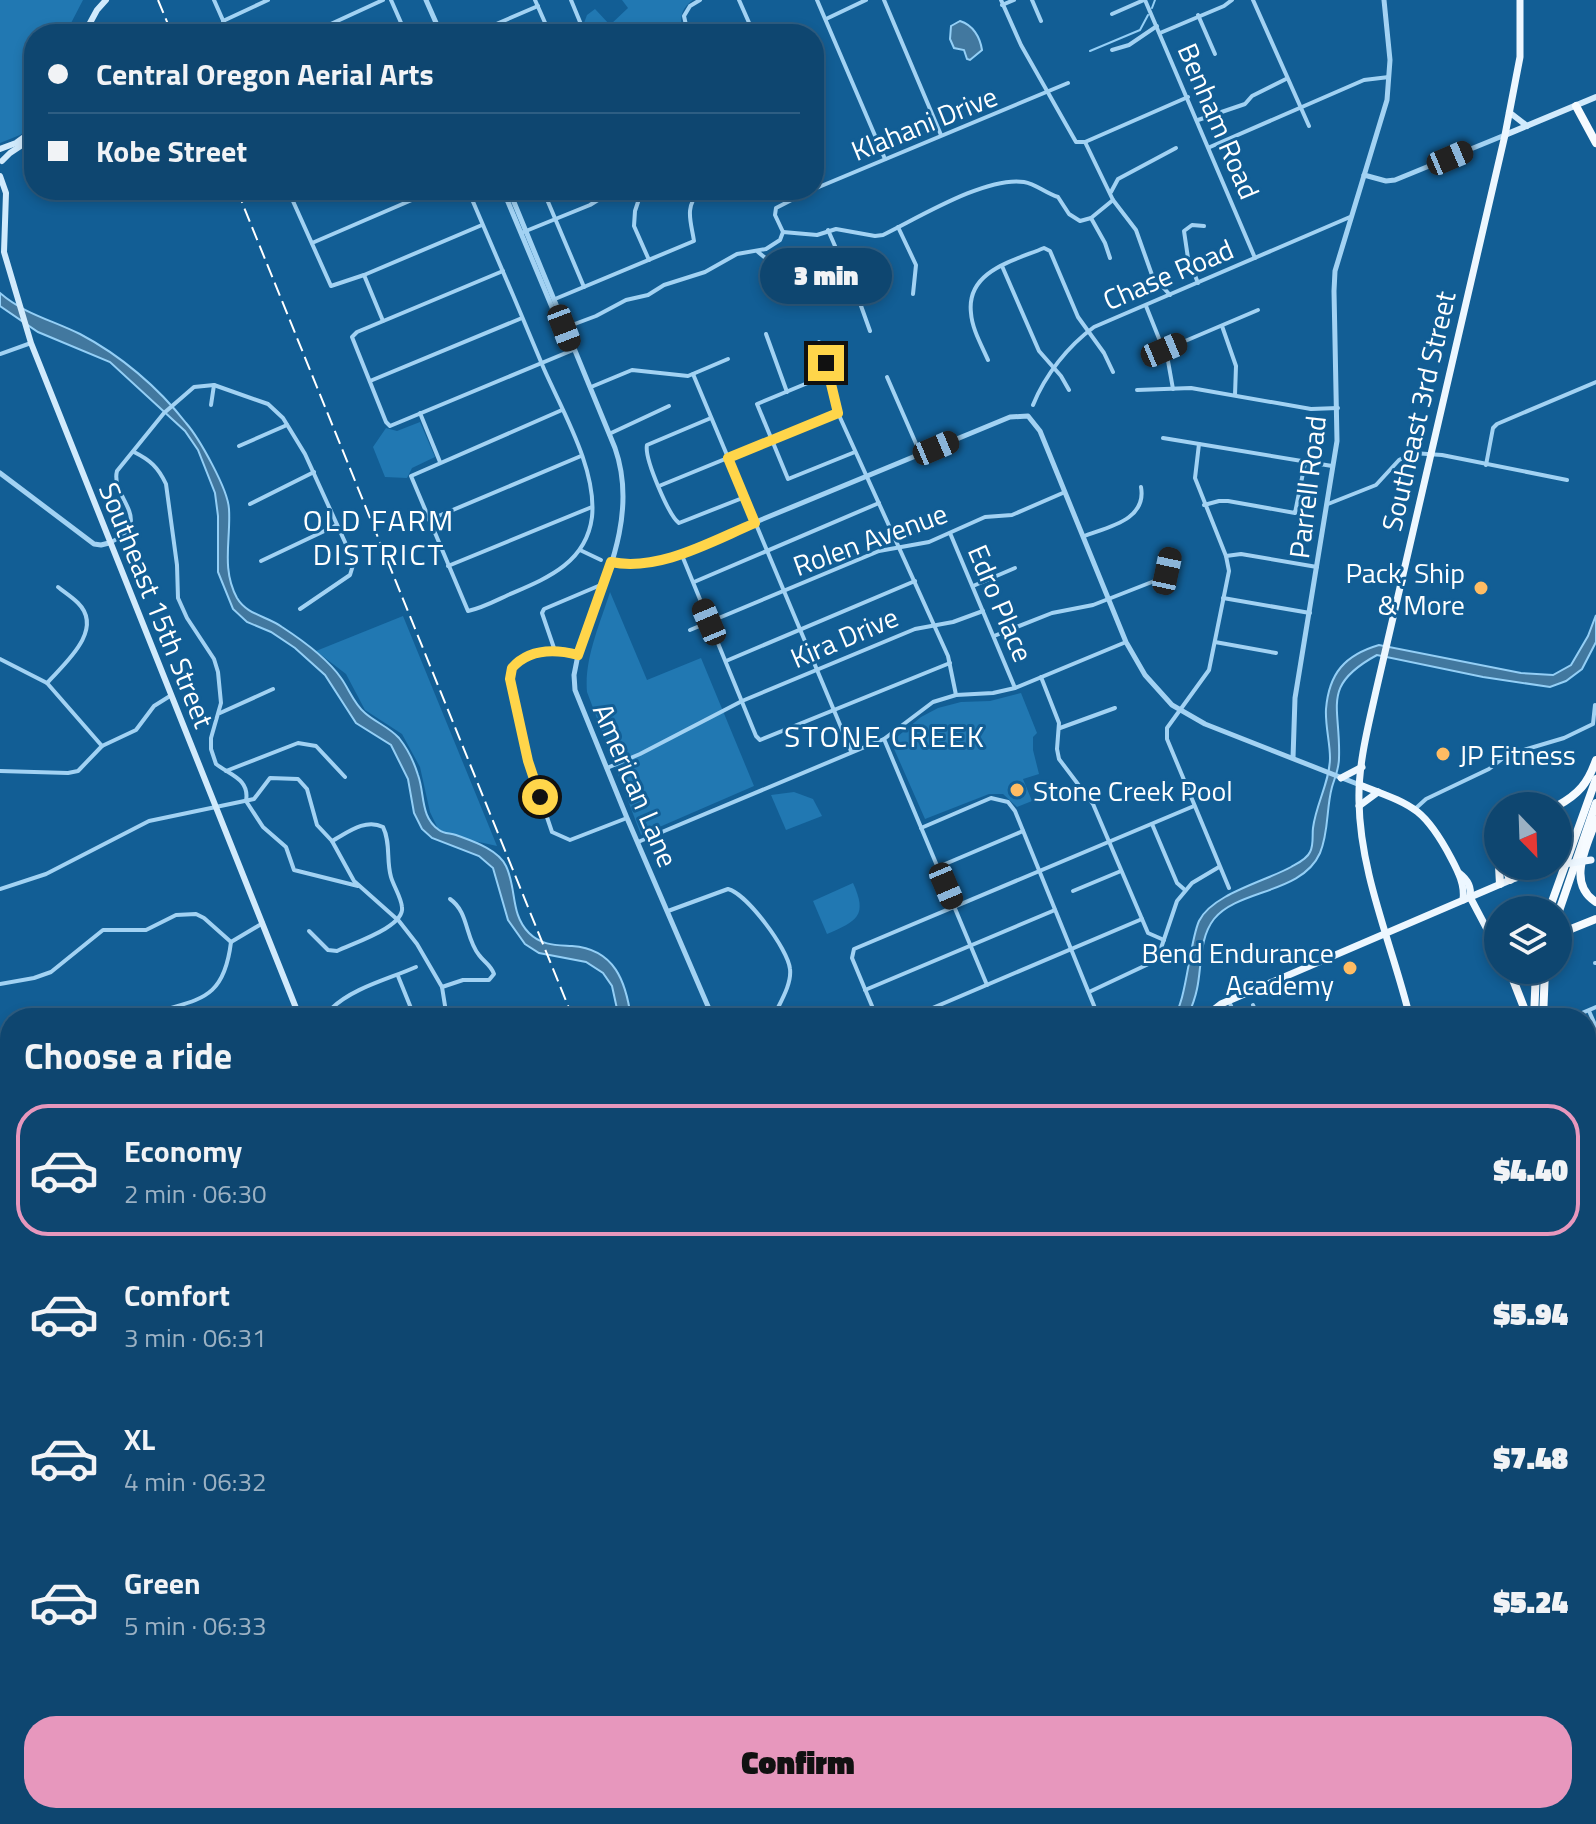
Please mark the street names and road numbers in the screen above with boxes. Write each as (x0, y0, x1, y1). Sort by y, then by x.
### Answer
street label: Benham Road (1167, 36, 1271, 206)
street label: Klahani Drive (845, 74, 1003, 172)
street label: Chase Road (1096, 227, 1240, 321)
street label: Southeast 3rd Street (1369, 287, 1467, 535)
street label: Parrell Road (1277, 413, 1337, 561)
street label: Southeast 15th Street (88, 476, 226, 734)
street label: Rolen Avenue (787, 491, 953, 587)
street label: Edro Place (957, 538, 1045, 668)
street label: Kira Drive (784, 595, 904, 679)
street label: American Lane (582, 696, 690, 874)

